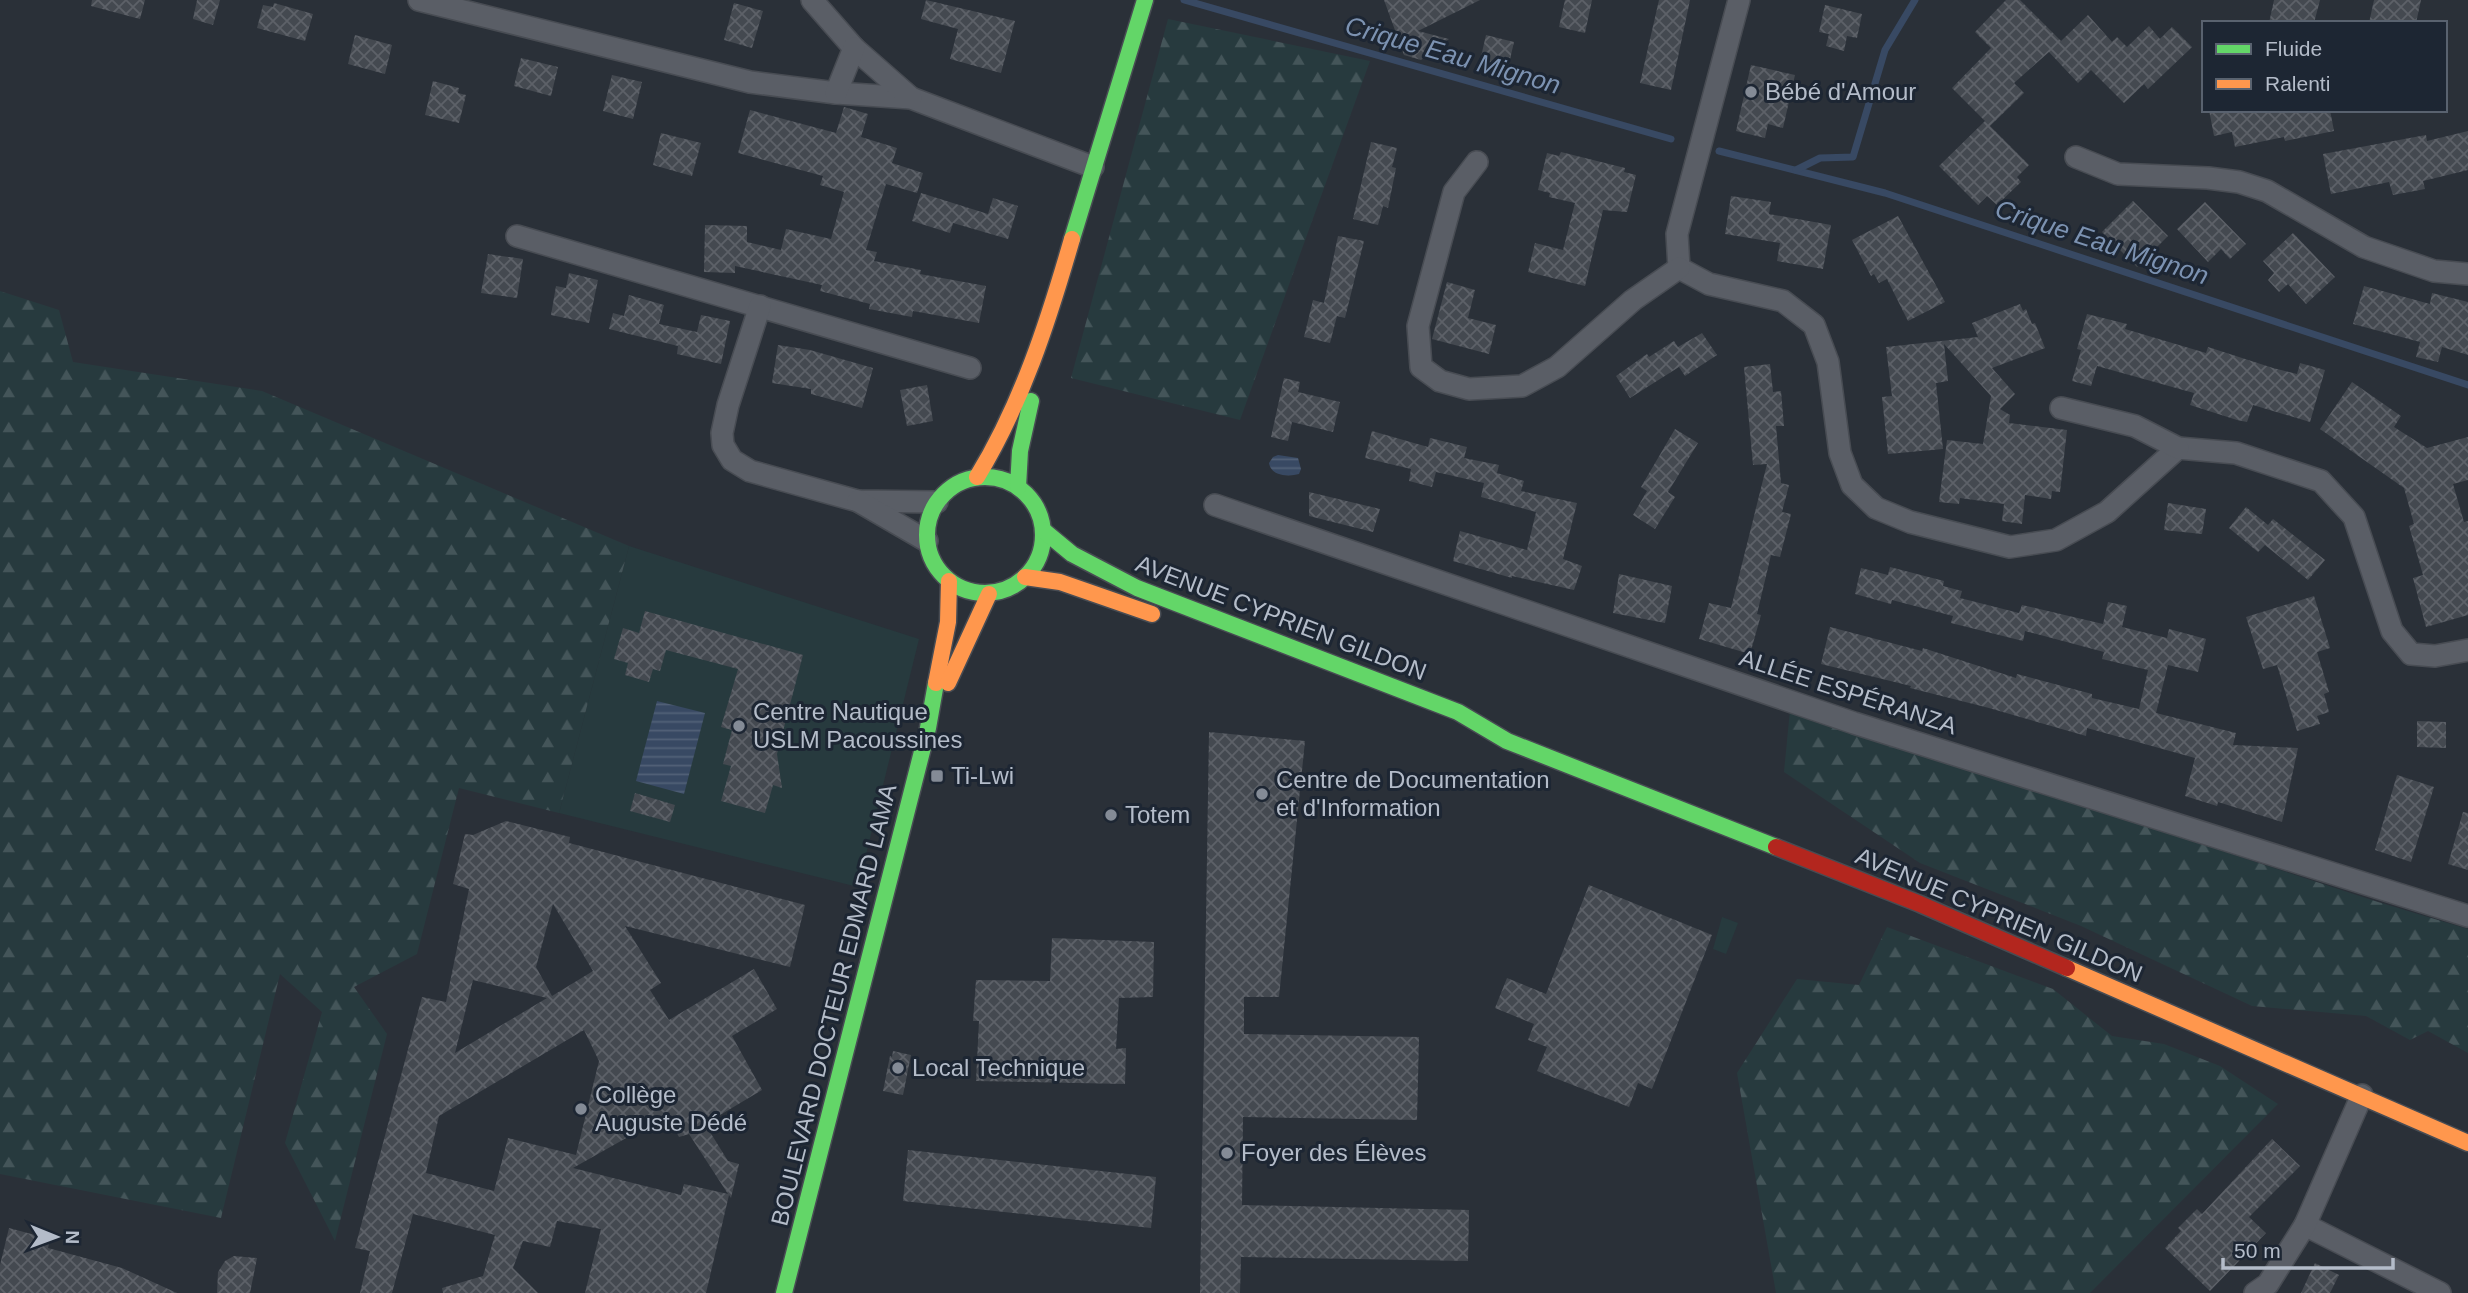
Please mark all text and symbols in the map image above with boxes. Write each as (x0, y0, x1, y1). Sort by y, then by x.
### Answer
water label: Crique Eau Mignon (1342, 10, 1564, 100)
legend (2202, 21, 2447, 112)
text: Fluide (2265, 37, 2322, 60)
text: Ralenti (2265, 72, 2330, 95)
place label: Bébé d'Amour (1765, 78, 1916, 105)
marker: Bébé d'Amour (1743, 84, 1759, 100)
water label: Crique Eau Mignon (1992, 193, 2212, 291)
street label: AVENUE CYPRIEN GILDON (1132, 550, 1430, 685)
street label: ALLÉE ESPÉRANZA (1736, 644, 1960, 739)
place label: Centre Nautique USLM Pacoussines (753, 698, 962, 753)
marker: Centre Nautique USLM Pacoussines (731, 718, 747, 734)
place label: Ti-Lwi (951, 762, 1014, 789)
place label: Centre de Documentation et d'Information (1276, 766, 1550, 821)
marker: Ti-Lwi (929, 768, 945, 784)
street label: BOULEVARD DOCTEUR EDMARD LAMA (765, 781, 902, 1229)
marker: Centre de Documentation et d'Information (1254, 786, 1270, 802)
place label: Totem (1125, 801, 1190, 828)
marker: Totem (1103, 807, 1119, 823)
street label: AVENUE CYPRIEN GILDON (1852, 842, 2147, 987)
place label: Local Technique (912, 1054, 1085, 1081)
marker: Local Technique (890, 1060, 906, 1076)
place label: Collège Auguste Dédé (595, 1081, 747, 1136)
marker: Collège Auguste Dédé (573, 1101, 589, 1117)
place label: Foyer des Élèves (1241, 1139, 1426, 1166)
marker: Foyer des Élèves (1219, 1145, 1235, 1161)
north arrow (21, 1202, 91, 1272)
scale bar (2223, 1226, 2393, 1270)
text: N (62, 1230, 83, 1244)
text: 50 m (2234, 1239, 2281, 1262)

